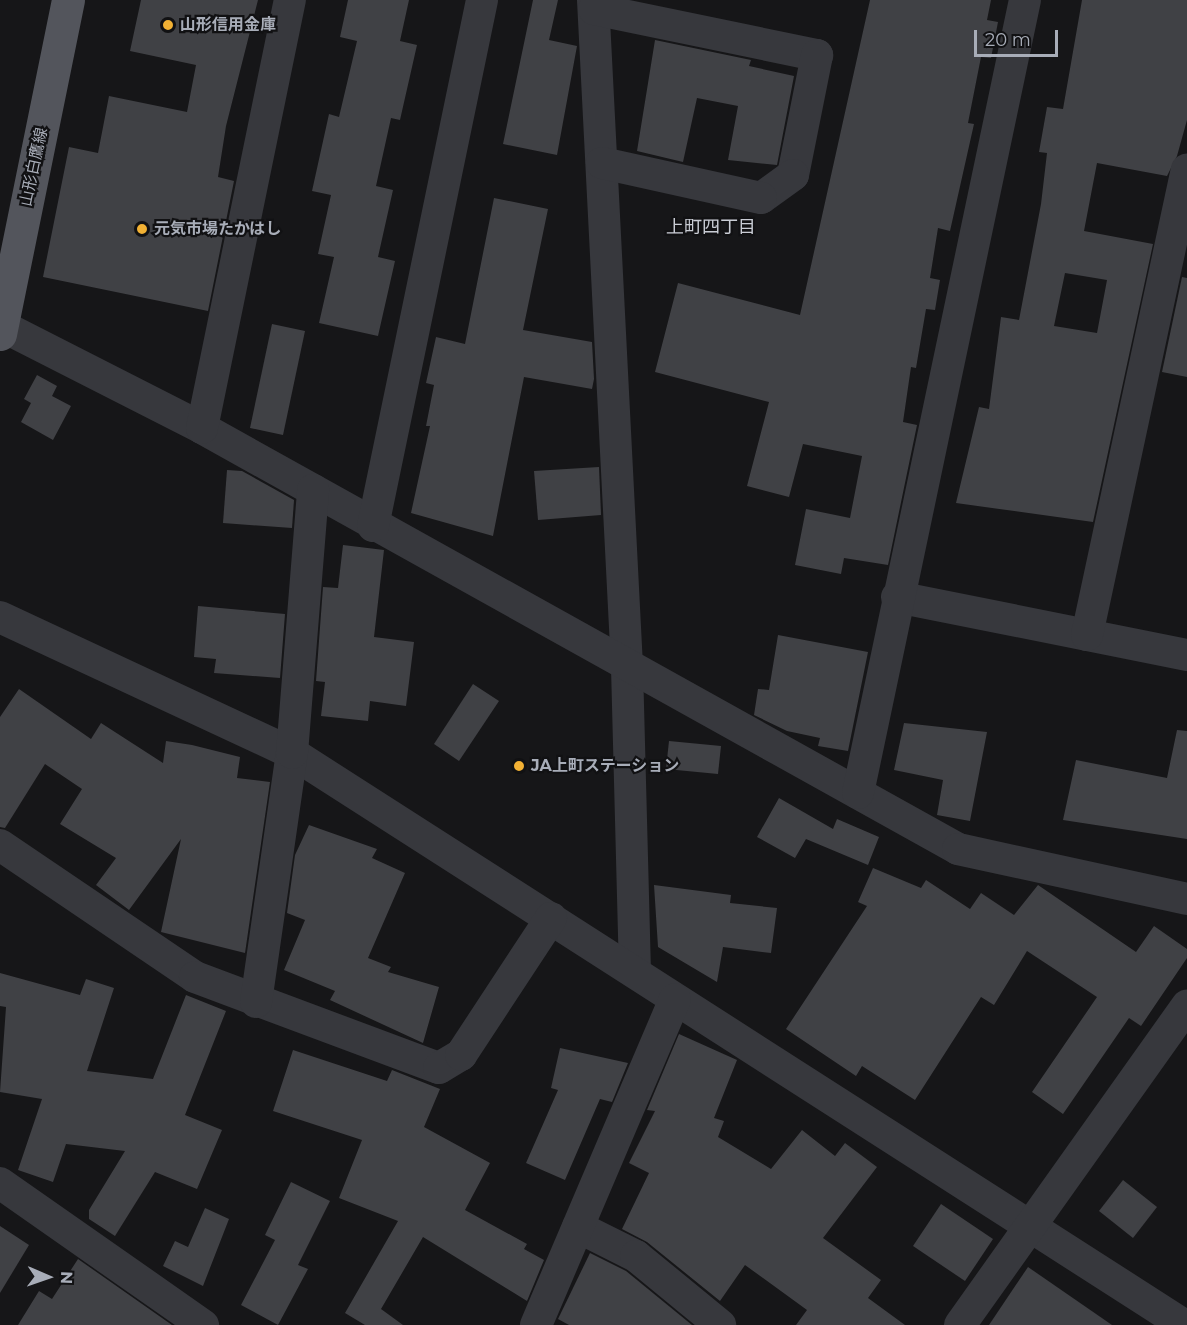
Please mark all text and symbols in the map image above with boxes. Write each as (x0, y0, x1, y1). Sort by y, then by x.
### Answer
place label: 山形信用金庫 (180, 15, 276, 35)
marker: 山形信用金庫 (161, 18, 175, 32)
scale bar (977, 18, 1061, 56)
text: 20 m (985, 29, 1031, 51)
street label: 山形白鷹線 (16, 126, 52, 208)
district label: 上町四丁目 (666, 216, 756, 238)
place label: 元気市場たかはし (154, 219, 282, 239)
marker: 元気市場たかはし (135, 222, 149, 236)
place label: JA上町ステーション (531, 756, 680, 776)
marker: JA上町ステーション (512, 759, 526, 773)
north arrow (18, 1247, 78, 1307)
text: N (57, 1271, 76, 1284)

